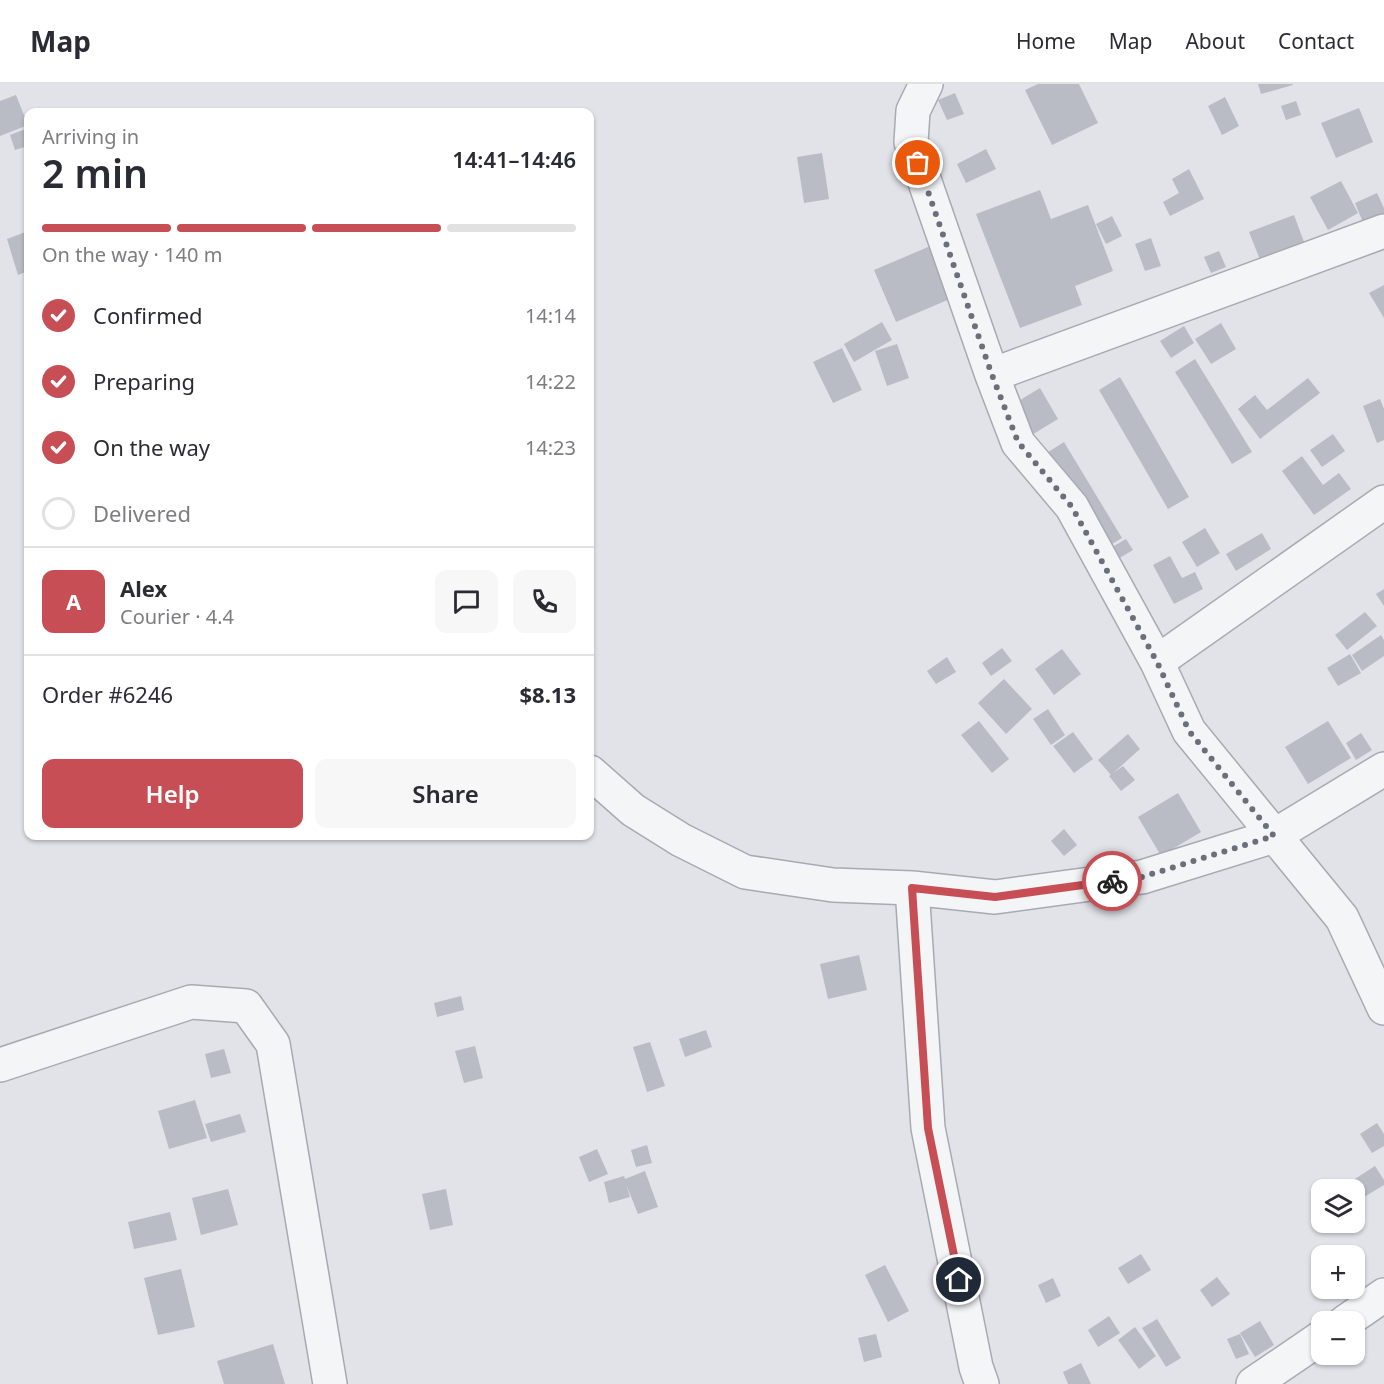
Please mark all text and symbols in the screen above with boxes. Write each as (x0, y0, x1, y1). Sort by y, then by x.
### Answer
text: Map (30, 22, 91, 60)
text: Home (1016, 27, 1076, 55)
text: Map (1109, 27, 1152, 55)
text: About (1185, 27, 1245, 55)
text: Contact (1278, 27, 1354, 55)
text: Arriving in (42, 123, 139, 150)
pin (892, 137, 943, 188)
text: 14:41–14:46 (452, 144, 576, 174)
text: 2 min (42, 146, 148, 199)
icon: bag (901, 146, 934, 179)
text: On the way · 140 m (42, 241, 222, 268)
icon: check (42, 299, 75, 332)
text: Confirmed (93, 300, 203, 330)
text: 14:14 (525, 302, 576, 329)
icon: check (42, 365, 75, 398)
text: Preparing (93, 366, 195, 396)
text: 14:22 (525, 368, 576, 395)
icon: check (42, 431, 75, 464)
text: On the way (93, 432, 210, 462)
text: 14:23 (525, 434, 576, 461)
text: Delivered (93, 498, 191, 528)
button: chat (435, 570, 498, 633)
button: phone (513, 570, 576, 633)
text: Alex (120, 573, 167, 603)
text: A (66, 586, 81, 616)
text: Courier · 4.4 (120, 603, 234, 630)
text: Order #6246 (42, 679, 173, 709)
text: $8.13 (519, 679, 576, 709)
button: Help (42, 759, 303, 828)
button: Share (315, 759, 576, 828)
courier (1082, 851, 1142, 911)
icon: bike (1096, 865, 1129, 898)
map controls (1311, 1179, 1365, 1365)
button: layers (1311, 1179, 1365, 1233)
button: + (1311, 1245, 1365, 1299)
pin (933, 1254, 984, 1305)
icon: home (942, 1263, 975, 1296)
button: − (1311, 1311, 1365, 1365)

